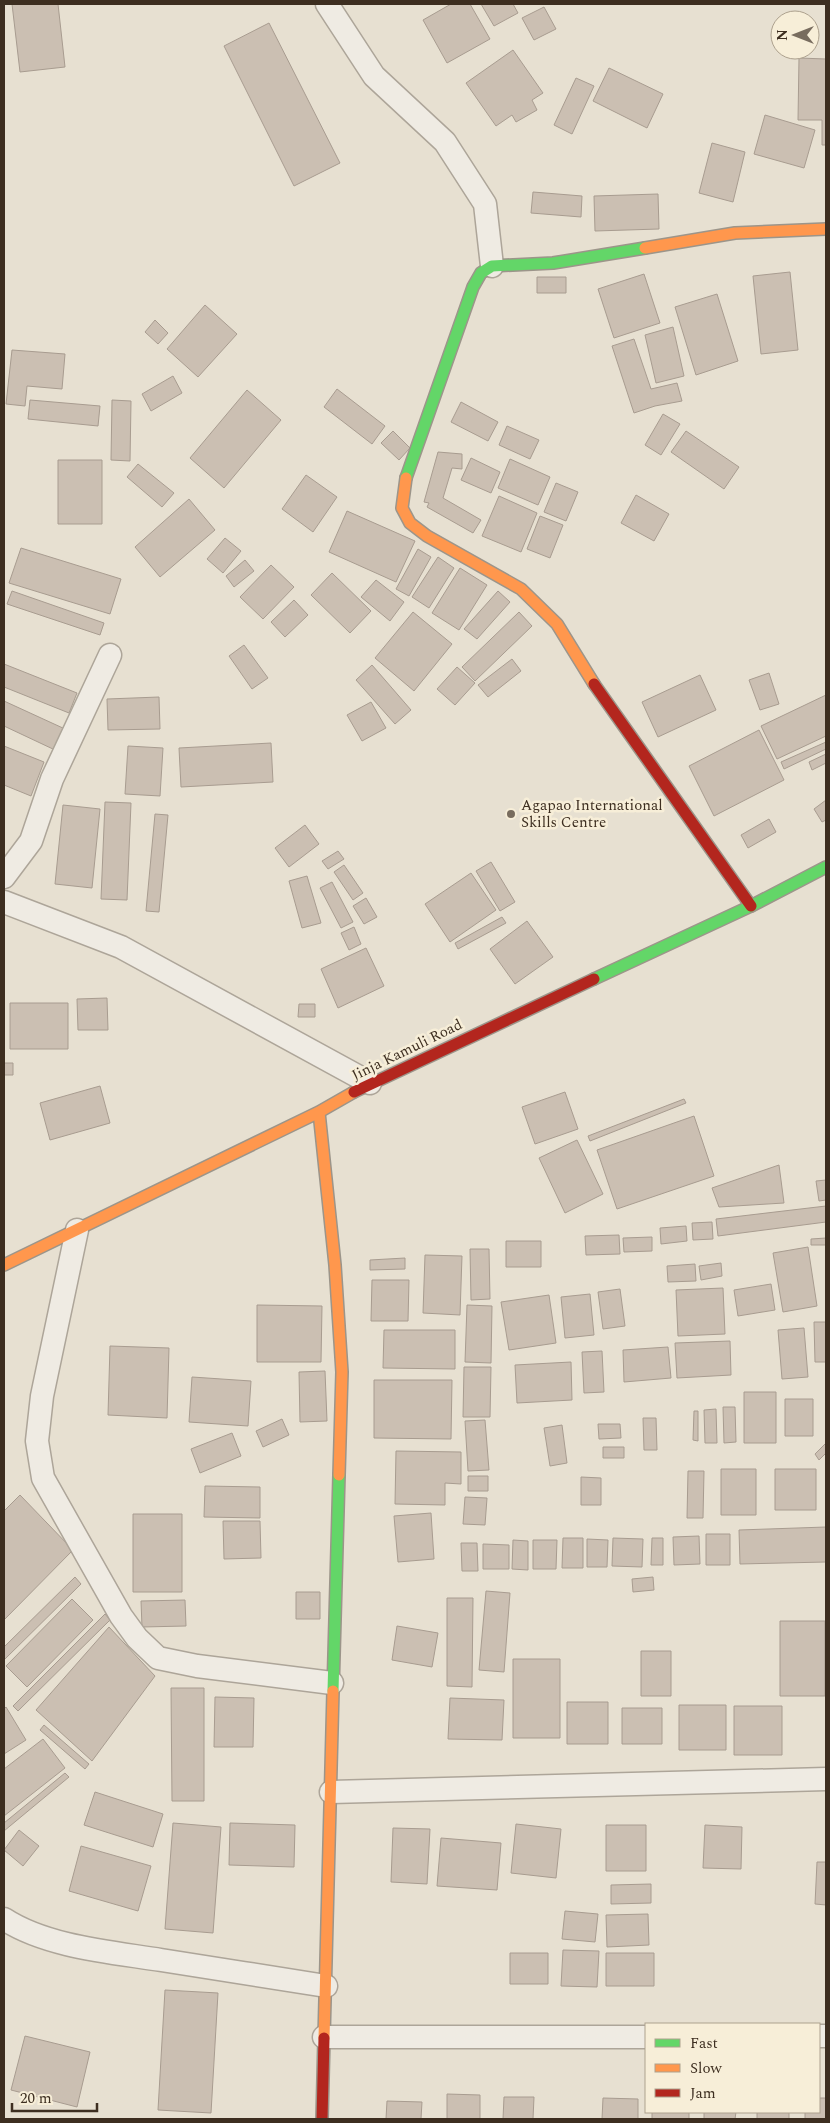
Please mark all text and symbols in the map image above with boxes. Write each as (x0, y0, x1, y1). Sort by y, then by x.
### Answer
north arrow (770, 10, 820, 60)
text: N (772, 29, 793, 41)
place label: Agapao International Skills Centre (521, 794, 663, 834)
marker: Agapao International Skills Centre (505, 808, 517, 820)
street label: Jinja Kamuli Road (348, 1013, 466, 1087)
legend (645, 2023, 820, 2113)
text: Fast (690, 2032, 718, 2055)
text: Slow (690, 2057, 722, 2080)
scale bar (12, 2080, 98, 2112)
text: Jam (690, 2082, 716, 2105)
text: 20 m (20, 2087, 52, 2110)

